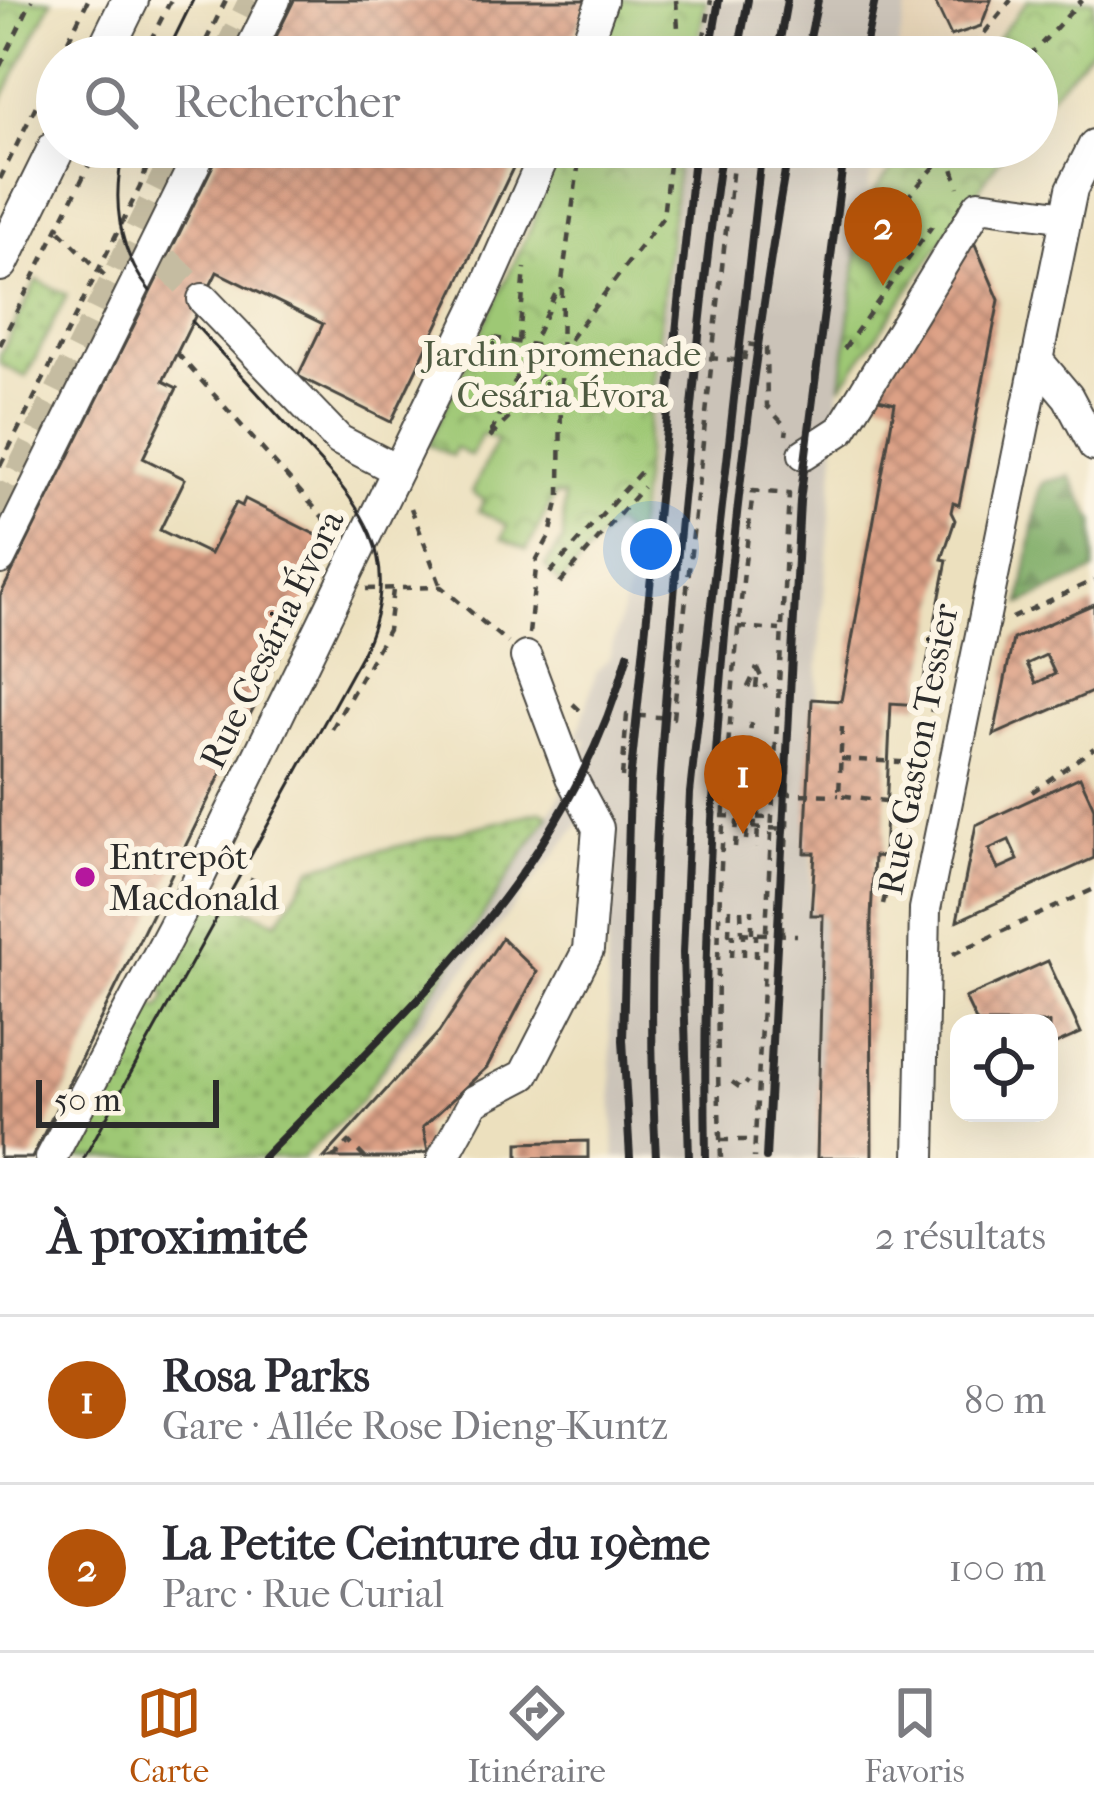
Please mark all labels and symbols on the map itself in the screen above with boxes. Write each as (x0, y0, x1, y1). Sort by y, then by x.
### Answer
pin: 2 (844, 187, 922, 286)
park label: Jardin promenade Cesária Évora (420, 333, 701, 416)
street label: Rue Cesária Évora (191, 503, 353, 775)
your location (621, 519, 681, 579)
street label: Rue Gaston Tessier (869, 600, 967, 898)
pin: 1 (704, 735, 782, 834)
place label: Entrepôt Macdonald (109, 836, 279, 919)
marker: Entrepôt Macdonald (72, 864, 98, 890)
scale bar (36, 1074, 219, 1127)

